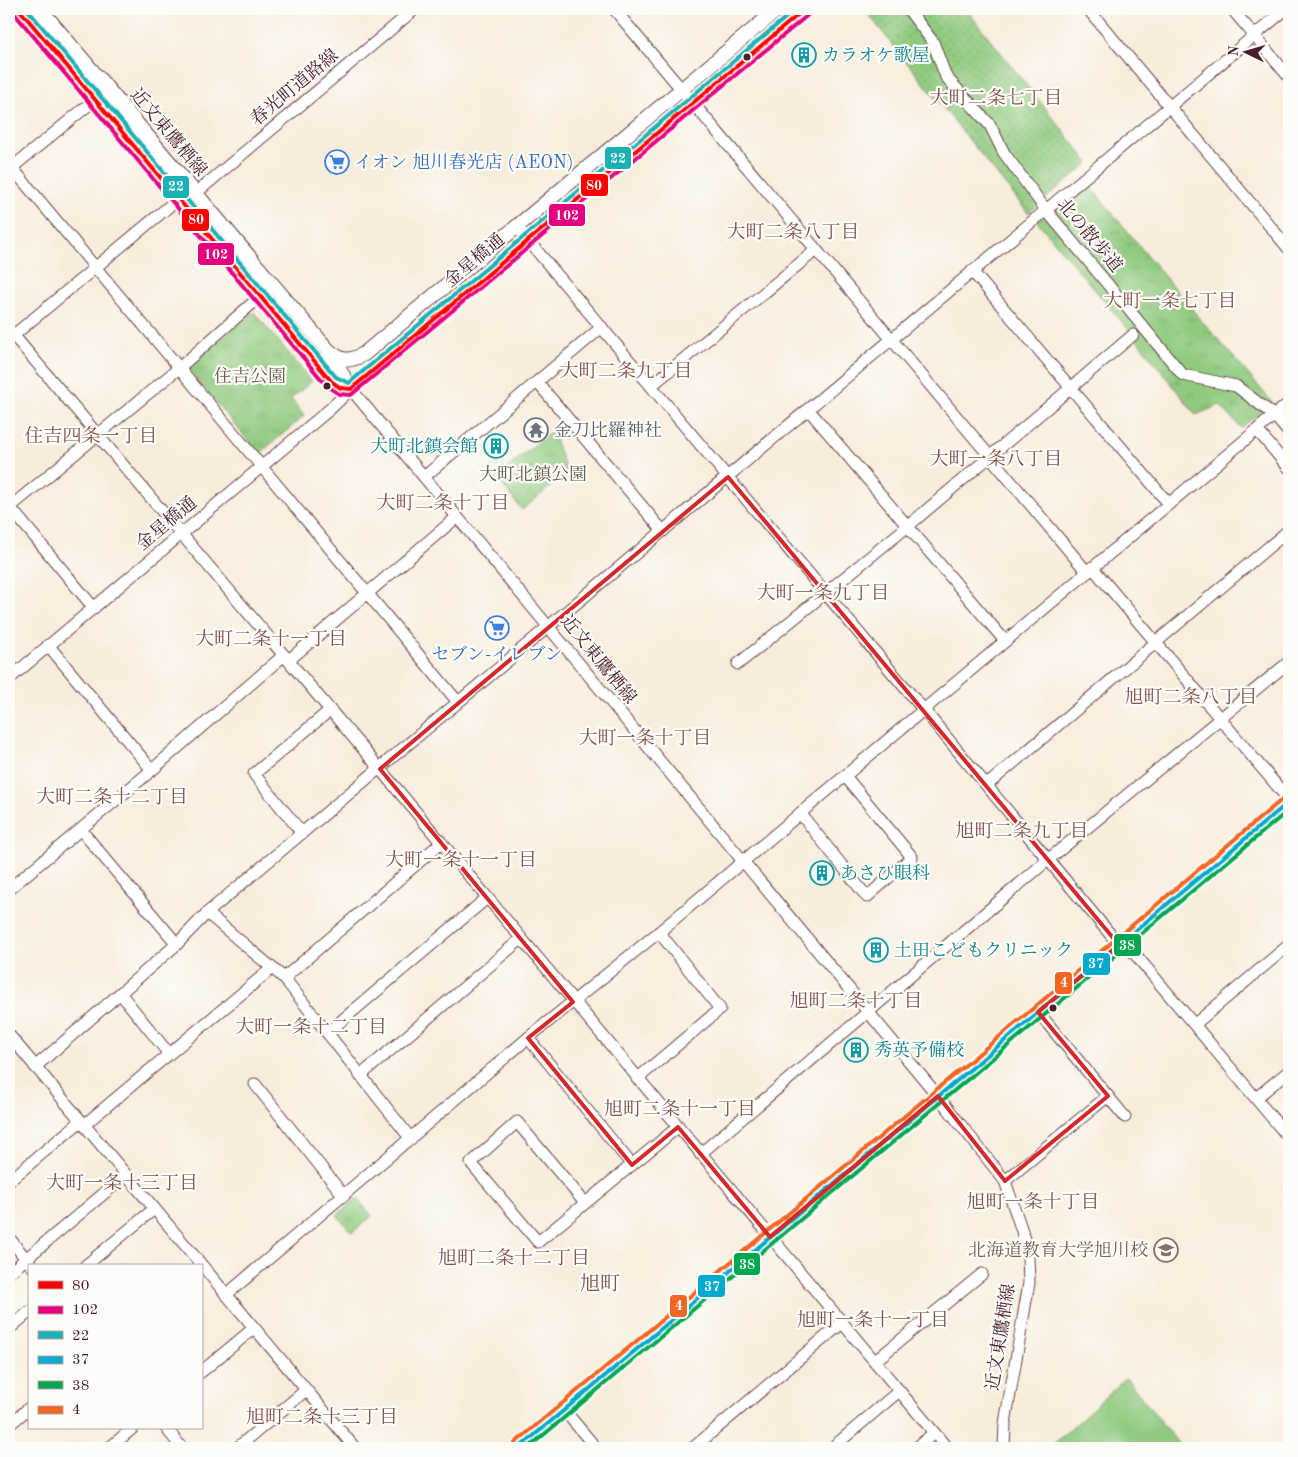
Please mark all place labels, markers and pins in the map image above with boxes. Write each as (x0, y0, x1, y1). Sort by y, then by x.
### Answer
building icon: カラオケ歌屋 (791, 42, 817, 68)
place label: カラオケ歌屋 (822, 45, 930, 65)
unlabelled marker (742, 52, 752, 62)
supermarket icon: イオン 旭川春光店 (AEON) (324, 149, 350, 175)
place label: イオン 旭川春光店 (AEON) (354, 152, 574, 172)
unlabelled marker (322, 381, 332, 391)
temple icon: 金刀比羅神社 (523, 417, 549, 443)
place label: 金刀比羅神社 (554, 420, 662, 440)
building icon: 大町北鎮会館 (483, 433, 509, 459)
place label: 大町北鎮会館 (370, 436, 478, 456)
supermarket icon: セブン-イレブン (484, 615, 510, 641)
place label: セブン-イレブン (431, 645, 563, 664)
building icon: あさひ眼科 (809, 860, 835, 886)
place label: あさひ眼科 (840, 864, 930, 883)
building icon: 土田こどもクリニック (863, 937, 889, 963)
place label: 土田こどもクリニック (894, 940, 1073, 960)
unlabelled marker (1048, 1003, 1058, 1013)
building icon: 秀英予備校 (843, 1037, 869, 1063)
place label: 秀英予備校 (874, 1040, 964, 1060)
school or university icon: 北海道教育大学旭川校 (1153, 1237, 1179, 1263)
place label: 北海道教育大学旭川校 (968, 1240, 1148, 1260)

